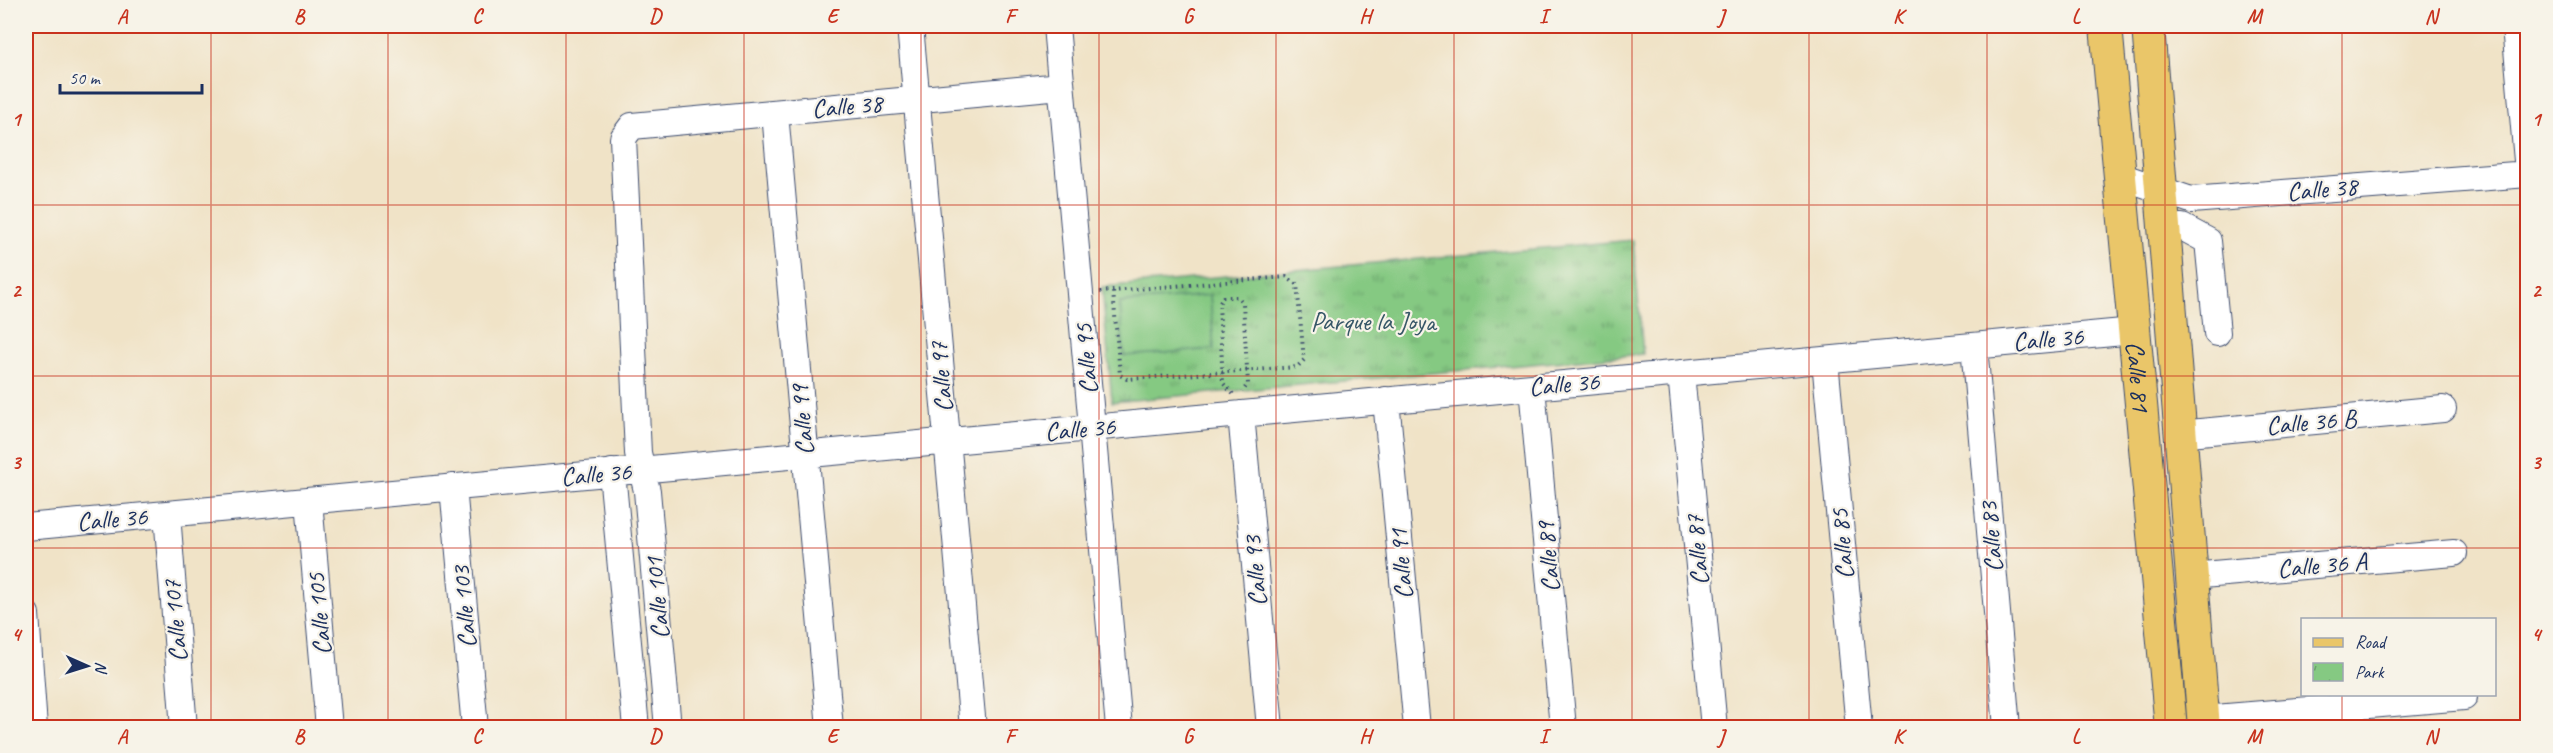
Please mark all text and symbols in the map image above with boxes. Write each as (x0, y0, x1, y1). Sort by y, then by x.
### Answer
text: A (117, 4, 129, 29)
text: B (294, 4, 306, 29)
text: C (472, 4, 484, 29)
text: D (649, 4, 663, 29)
text: E (827, 4, 841, 29)
text: F (1005, 4, 1019, 29)
text: G (1183, 4, 1196, 29)
text: H (1359, 4, 1374, 29)
text: I (1539, 4, 1552, 29)
text: J (1716, 4, 1728, 29)
text: K (1893, 4, 1907, 29)
text: L (2072, 4, 2082, 29)
text: M (2247, 4, 2264, 29)
text: N (2425, 4, 2441, 29)
scale bar (60, 57, 202, 95)
text: 50 m (69, 67, 102, 89)
street label: Calle 38 (810, 86, 886, 126)
text: 1 (12, 107, 23, 132)
text: 1 (2532, 107, 2543, 132)
street label: Calle 38 (2285, 169, 2361, 209)
text: 2 (12, 278, 23, 303)
text: 2 (2532, 278, 2543, 303)
park label: Parque la Joya (1311, 305, 1438, 338)
street label: Calle 36 (2011, 319, 2086, 359)
street label: Calle 95 (1066, 321, 1106, 396)
street label: Calle 97 (921, 339, 961, 414)
street label: Calle 81 (2119, 340, 2158, 414)
street label: Calle 36 (1527, 364, 1602, 404)
street label: Calle 99 (782, 381, 822, 457)
street label: Calle 36 B (2265, 401, 2359, 442)
street label: Calle 36 (1043, 409, 1118, 449)
text: 3 (12, 450, 23, 475)
text: 3 (2532, 450, 2543, 475)
street label: Calle 36 (559, 454, 634, 494)
street label: Calle 83 (1971, 498, 2011, 574)
street label: Calle 36 (75, 499, 150, 539)
street label: Calle 85 (1822, 506, 1862, 581)
street label: Calle 87 (1677, 512, 1717, 587)
street label: Calle 89 (1528, 518, 1568, 594)
street label: Calle 91 (1381, 526, 1421, 601)
street label: Calle 93 (1235, 532, 1275, 608)
street label: Calle 36 A (2276, 544, 2370, 585)
street label: Calle 101 (637, 554, 677, 640)
street label: Calle 103 (444, 562, 484, 649)
street label: Calle 105 (299, 570, 339, 656)
street label: Calle 107 (155, 577, 195, 663)
legend (2301, 618, 2496, 696)
text: 4 (12, 622, 24, 647)
text: 4 (2532, 622, 2544, 647)
text: Road (2355, 631, 2388, 653)
north arrow (57, 636, 117, 696)
text: N (91, 661, 111, 675)
text: Park (2355, 661, 2385, 683)
text: A (117, 724, 129, 749)
text: B (294, 724, 306, 749)
text: C (472, 724, 484, 749)
text: D (649, 724, 663, 749)
text: E (827, 724, 841, 749)
text: F (1005, 724, 1019, 749)
text: G (1183, 724, 1196, 749)
text: H (1359, 724, 1374, 749)
text: I (1539, 724, 1552, 749)
text: J (1716, 724, 1728, 749)
text: K (1893, 724, 1907, 749)
text: L (2072, 724, 2082, 749)
text: M (2247, 724, 2264, 749)
text: N (2425, 724, 2441, 749)

